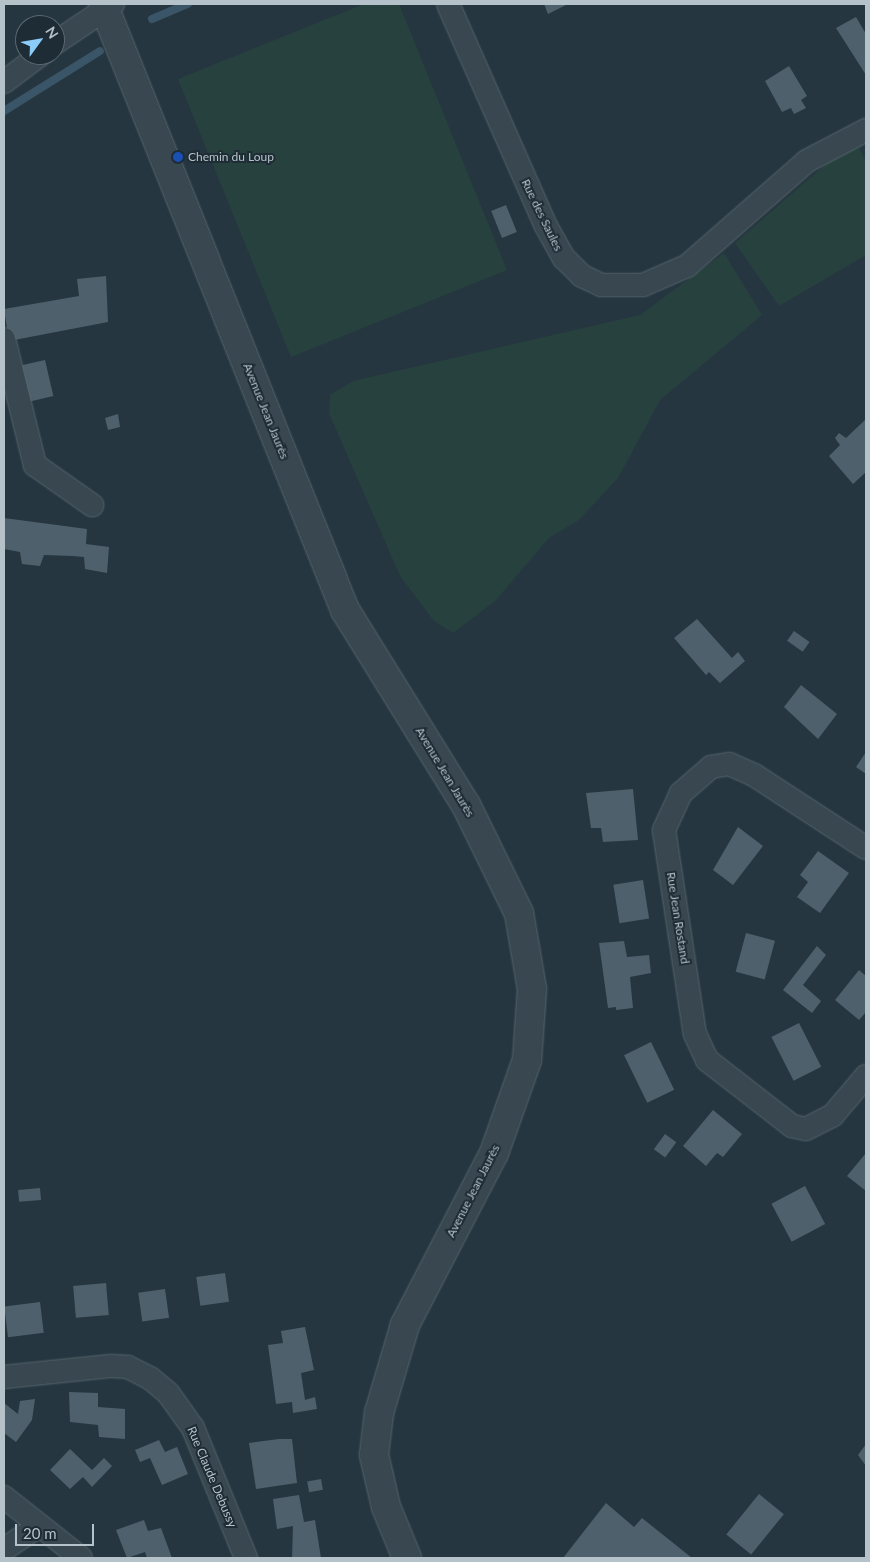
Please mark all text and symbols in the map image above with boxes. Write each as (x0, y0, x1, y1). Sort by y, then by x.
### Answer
north arrow (15, 15, 65, 65)
text: N (42, 23, 62, 41)
place label: Chemin du Loup (188, 150, 274, 164)
marker: Chemin du Loup (172, 151, 184, 163)
street label: Rue des Saules (518, 177, 566, 253)
street label: Avenue Jean Jaurès (240, 361, 292, 461)
street label: Avenue Jean Jaurès (412, 724, 478, 820)
street label: Rue Jean Rostand (664, 871, 692, 965)
street label: Avenue Jean Jaurès (443, 1142, 503, 1240)
street label: Rue Claude Debussy (184, 1424, 240, 1530)
scale bar (18, 1514, 96, 1546)
text: 20 m (23, 1524, 57, 1542)

